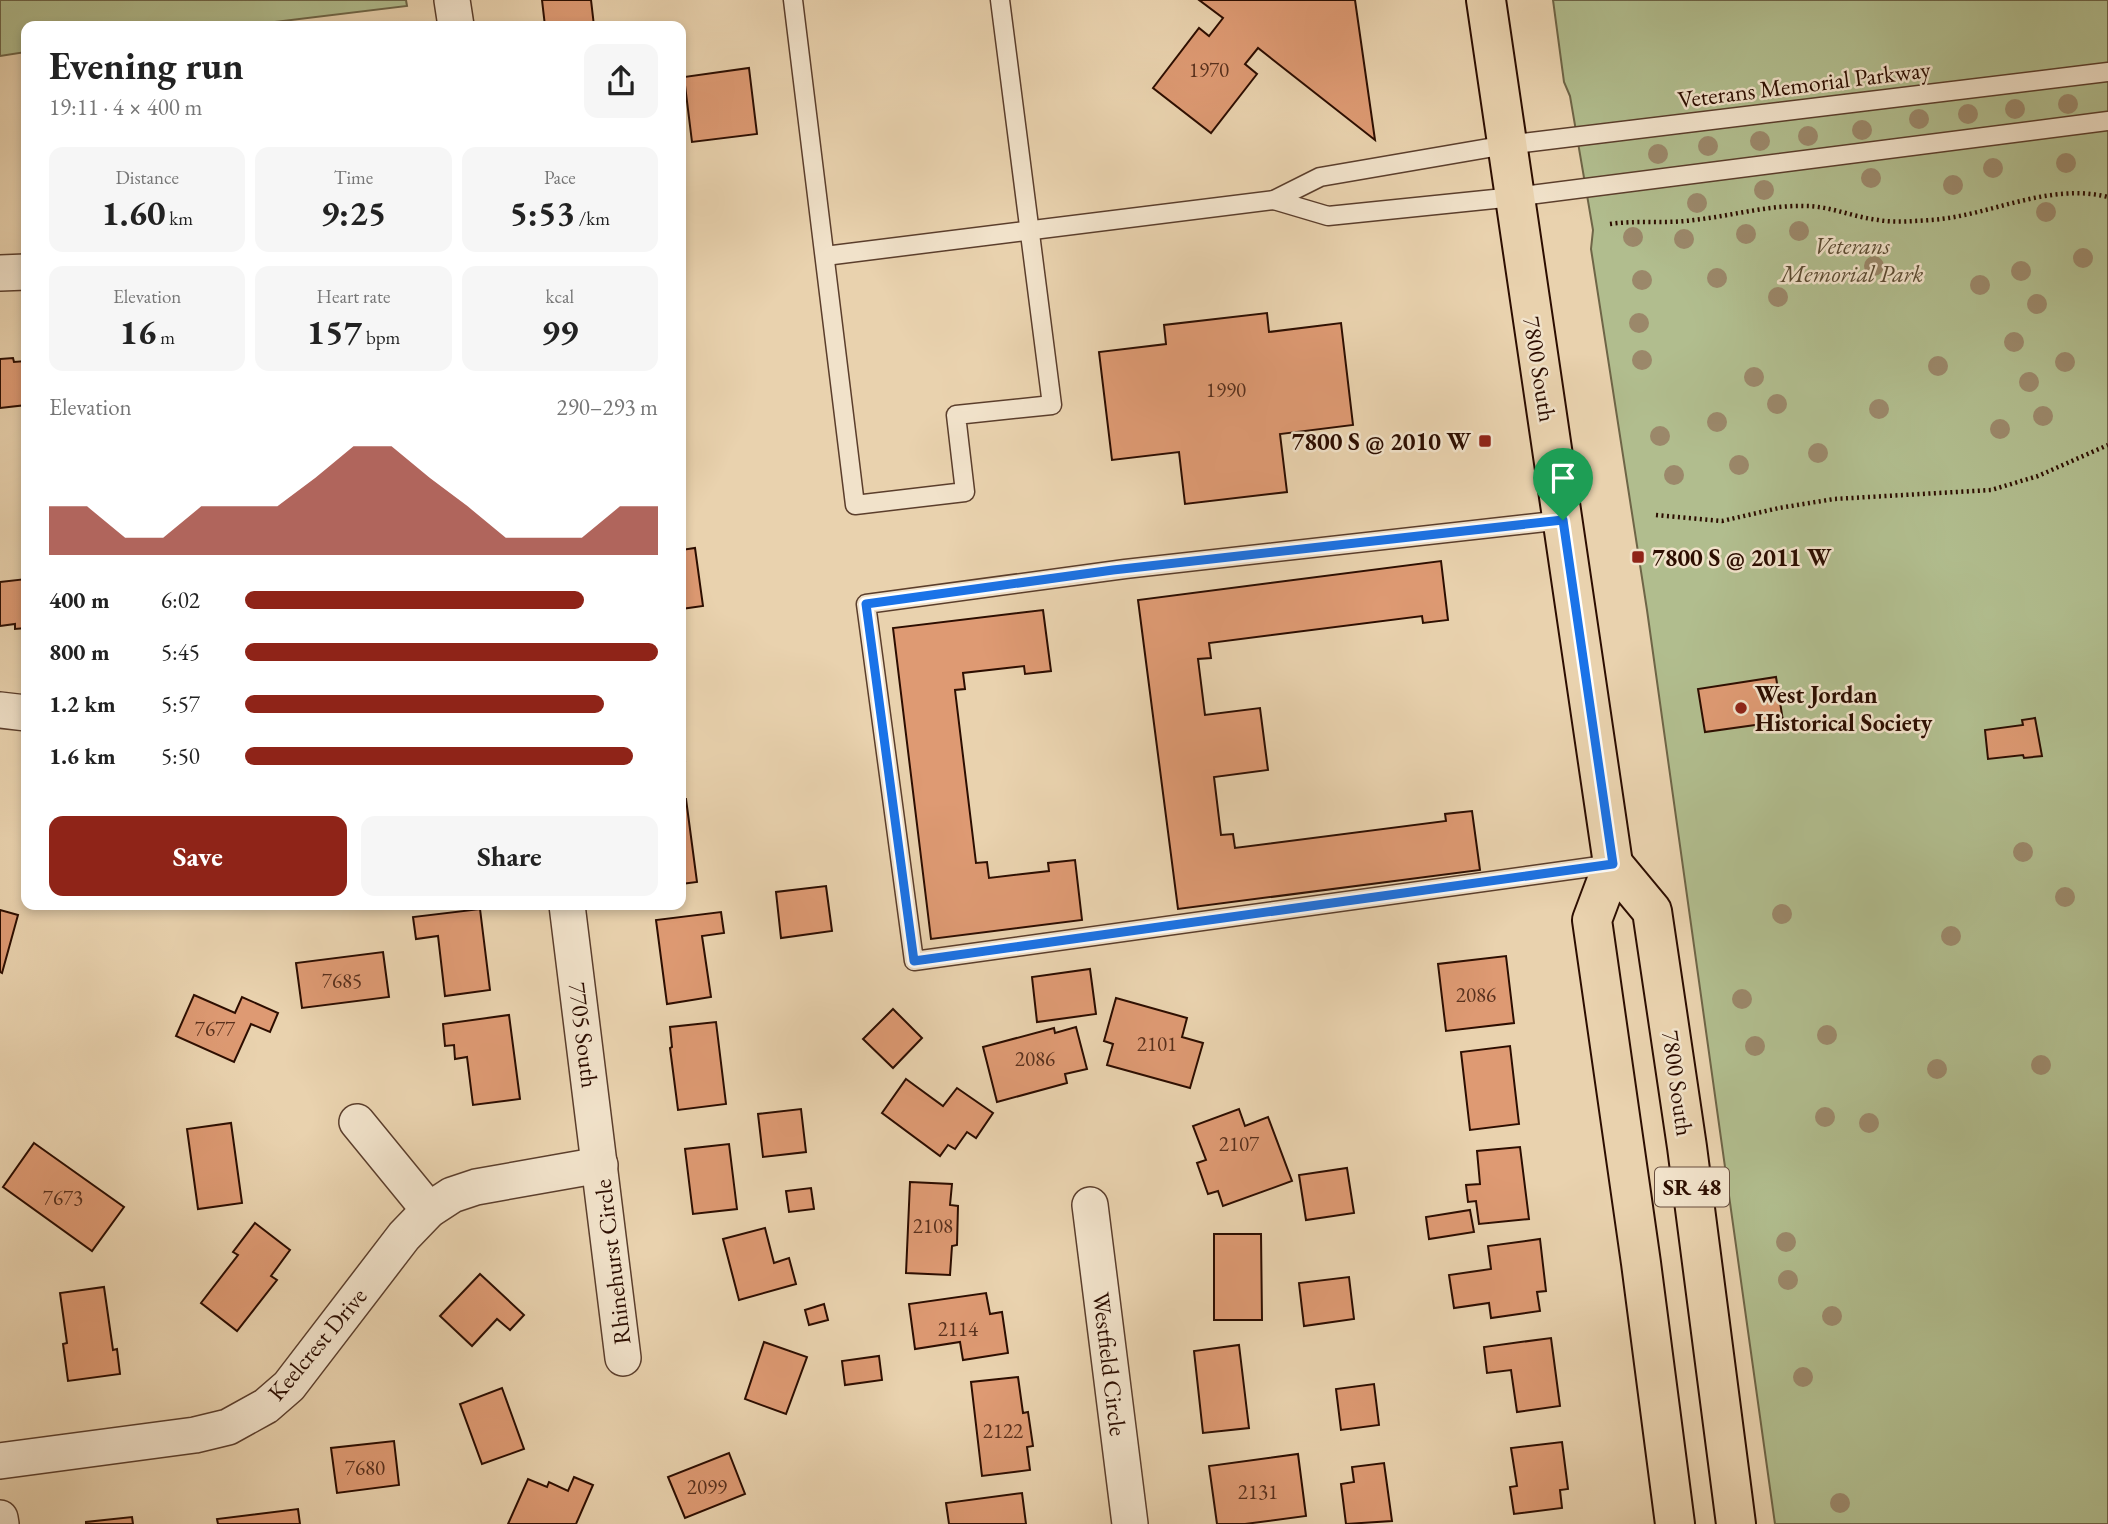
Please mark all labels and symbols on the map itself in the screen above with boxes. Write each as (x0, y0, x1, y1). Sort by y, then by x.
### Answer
street label: Veterans Memorial Parkway (1676, 53, 1933, 115)
house number: 1970 (1189, 56, 1229, 83)
park label: Veterans Memorial Park (1779, 230, 1924, 289)
street label: 7800 South (1516, 314, 1564, 424)
house number: 1990 (1206, 376, 1246, 403)
place label: 7800 S @ 2010 W (1292, 426, 1472, 457)
marker: 7800 S @ 2010 W (1477, 433, 1493, 449)
pin (1533, 448, 1593, 520)
place label: 7800 S @ 2011 W (1652, 542, 1832, 573)
marker: 7800 S @ 2011 W (1630, 549, 1646, 565)
place label: West Jordan Historical Society (1755, 679, 1933, 739)
marker: West Jordan Historical Society (1733, 700, 1749, 716)
house number: 7685 (322, 967, 362, 994)
street label: 7705 South (562, 980, 606, 1090)
house number: 2086 (1456, 981, 1496, 1008)
house number: 7677 (195, 1015, 236, 1042)
street label: 7800 South (1655, 1028, 1701, 1138)
house number: 2101 (1137, 1030, 1177, 1057)
house number: 2086 (1015, 1045, 1055, 1072)
house number: 2107 (1219, 1130, 1260, 1157)
road number: SR 48 (1655, 1168, 1729, 1206)
street label: Rhinehurst Circle (586, 1178, 638, 1346)
house number: 7673 (43, 1184, 83, 1211)
house number: 2108 (913, 1212, 953, 1239)
street label: Keelcrest Drive (261, 1281, 373, 1407)
street label: Westfield Circle (1086, 1290, 1134, 1438)
house number: 2114 (938, 1315, 979, 1342)
house number: 2122 (983, 1417, 1023, 1444)
house number: 7680 (345, 1454, 385, 1481)
house number: 2099 (687, 1473, 727, 1500)
house number: 2131 (1238, 1478, 1278, 1505)

